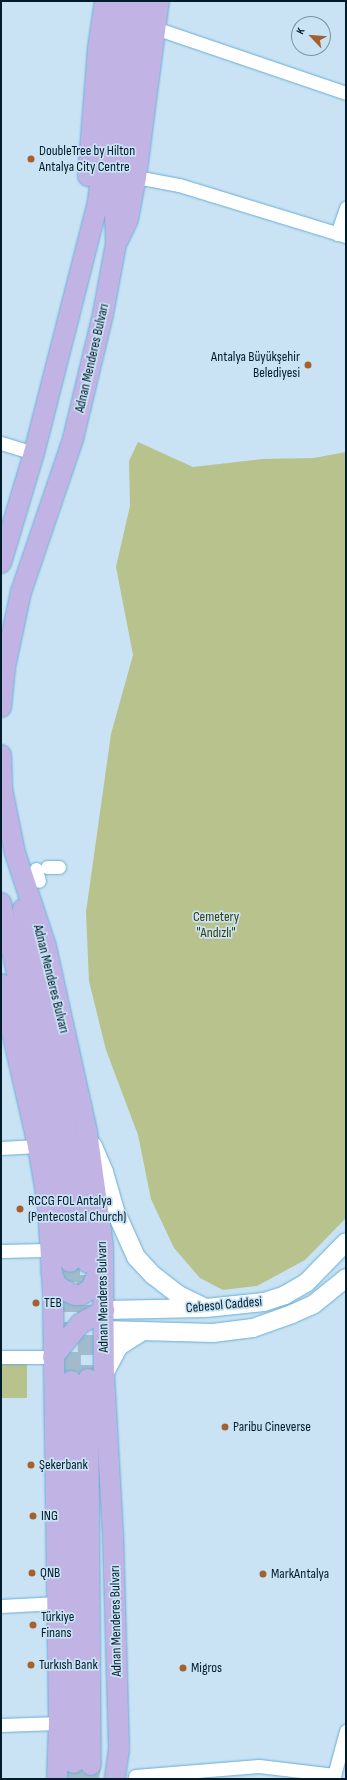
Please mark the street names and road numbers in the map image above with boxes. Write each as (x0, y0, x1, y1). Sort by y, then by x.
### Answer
street label: Adnan Menderes Bulvarı (71, 302, 113, 414)
street label: Adnan Menderes Bulvarı (29, 923, 73, 1035)
street label: Adnan Menderes Bulvarı (94, 1241, 112, 1353)
street label: Cebesol Caddesi (185, 1293, 263, 1317)
street label: Adnan Menderes Bulvarı (107, 1565, 125, 1677)

